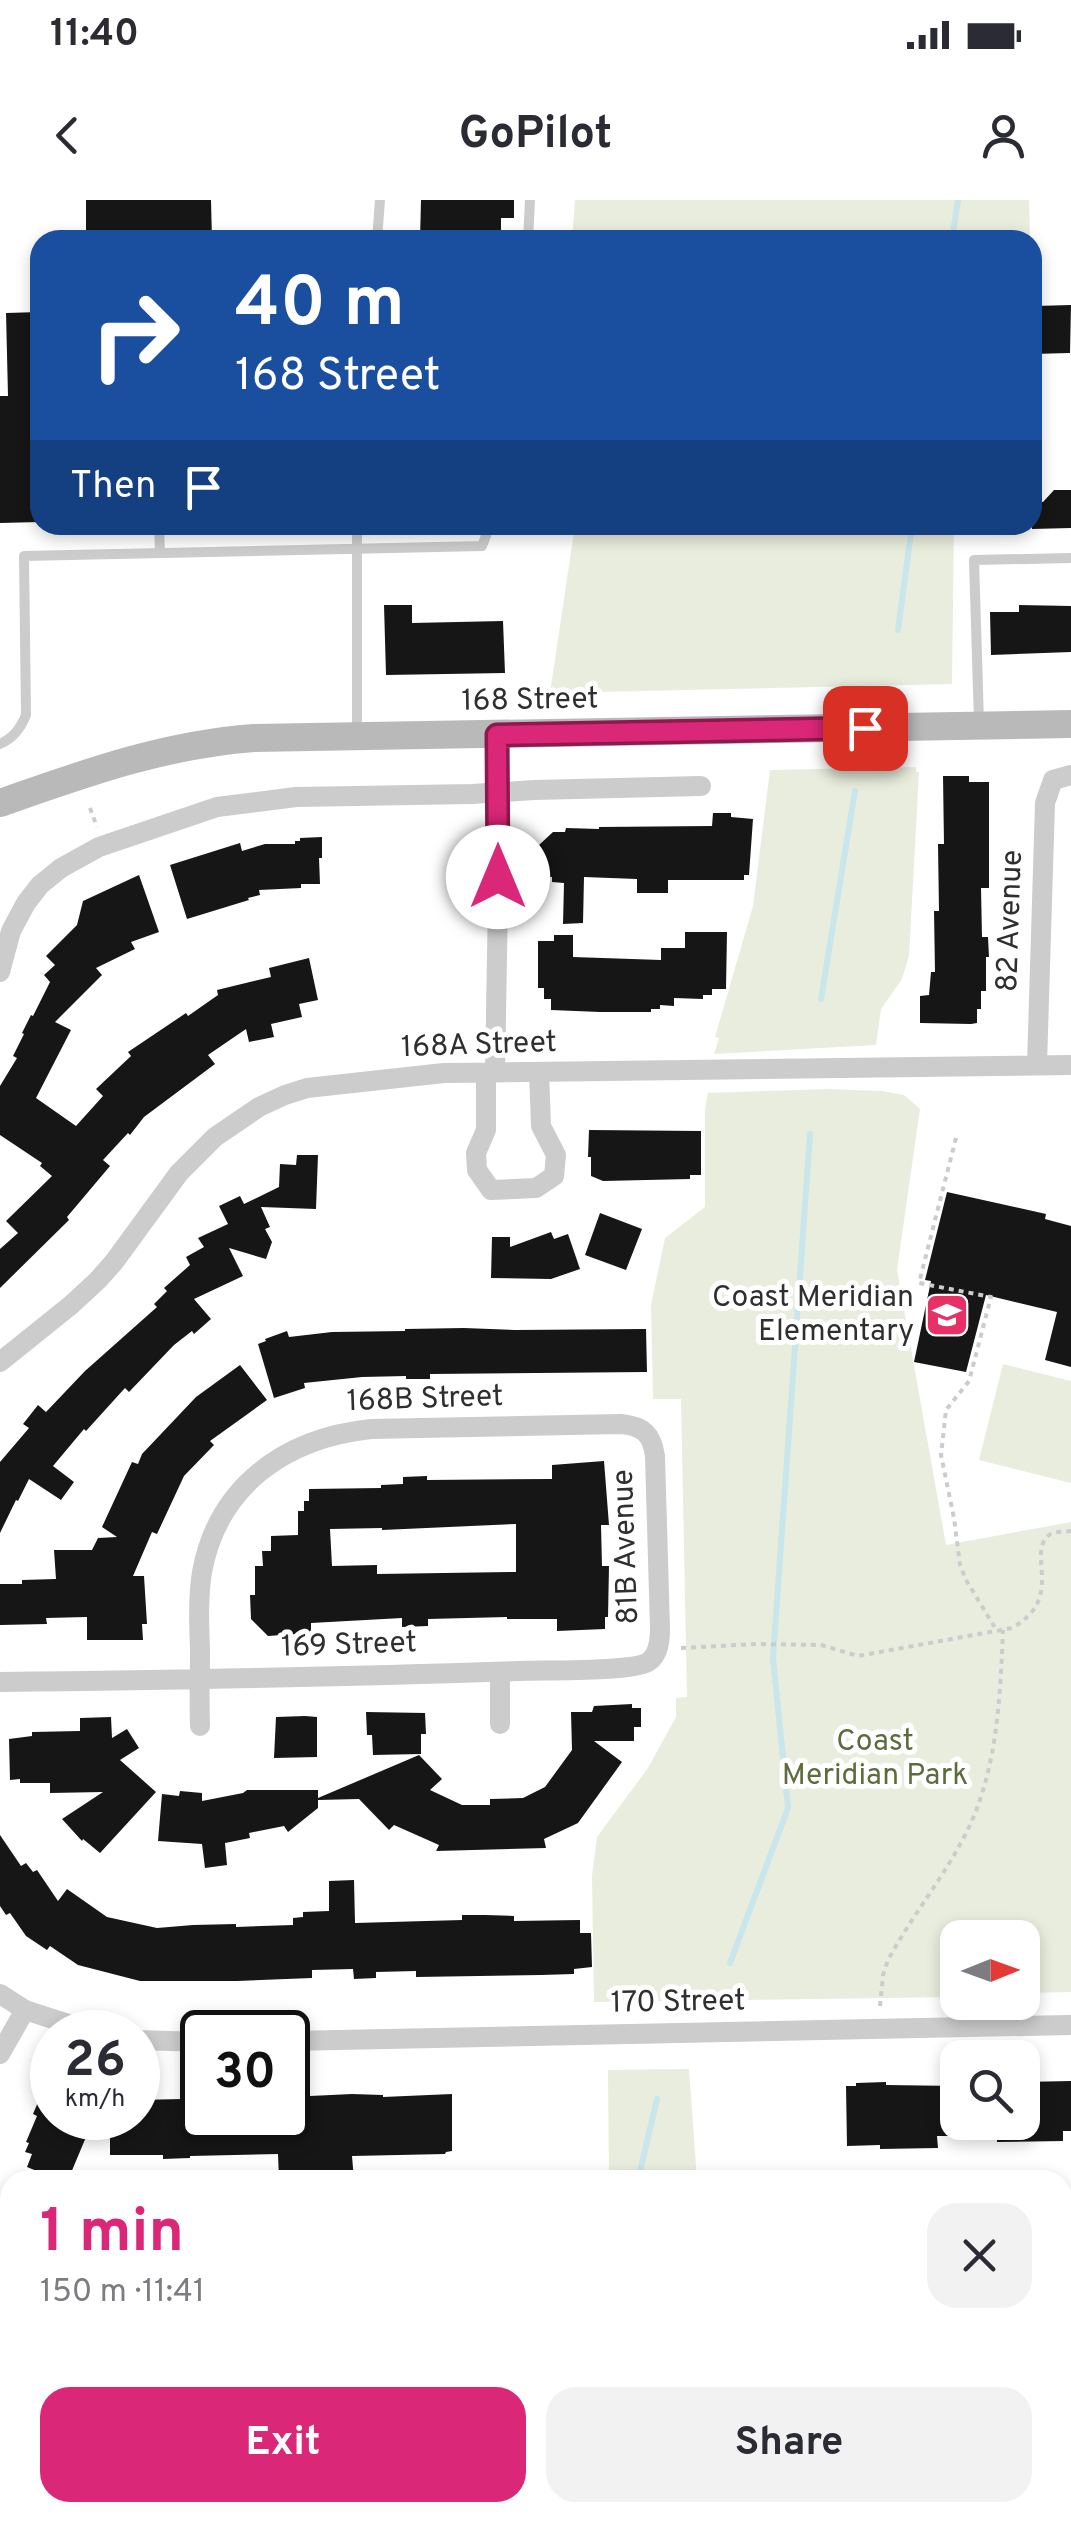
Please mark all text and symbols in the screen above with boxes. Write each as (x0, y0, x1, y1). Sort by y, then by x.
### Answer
text: 11:40 (50, 11, 139, 60)
text: GoPilot (459, 107, 612, 164)
icon: back (40, 108, 95, 163)
icon: person (976, 108, 1031, 163)
text: 40 m (235, 262, 405, 351)
icon: right (70, 270, 200, 400)
text: 168 Street (235, 349, 441, 406)
icon: arrive (176, 460, 231, 515)
text: Then (70, 463, 156, 512)
street label: 168 Street (461, 681, 599, 721)
pin (823, 686, 908, 771)
icon: arrive (838, 701, 893, 756)
position arrow (446, 825, 550, 929)
street label: 82 Avenue (990, 849, 1032, 993)
street label: 168A Street (400, 1025, 558, 1067)
place label: Coast Meridian Elementary (712, 1280, 914, 1351)
school or university icon: Coast Meridian Elementary (924, 1292, 970, 1338)
street label: 168B Street (346, 1379, 504, 1421)
street label: 81B Avenue (606, 1469, 648, 1625)
street label: 169 Street (281, 1625, 417, 1667)
park label: Coast Meridian Park (782, 1724, 968, 1795)
north arrow (940, 1920, 1040, 2020)
map controls (940, 1920, 1040, 2140)
street label: 170 Street (610, 1983, 746, 2023)
speed limit sign: 30 (180, 2010, 310, 2140)
text: 26 (64, 2031, 126, 2094)
button: search (940, 2040, 1040, 2140)
text: km/h (65, 2084, 125, 2116)
text: 1 min (40, 2197, 184, 2273)
button: close (927, 2203, 1032, 2308)
text: 150 m · 11:41 (40, 2273, 205, 2313)
button: Exit (40, 2387, 526, 2502)
button: Share (546, 2387, 1032, 2502)

